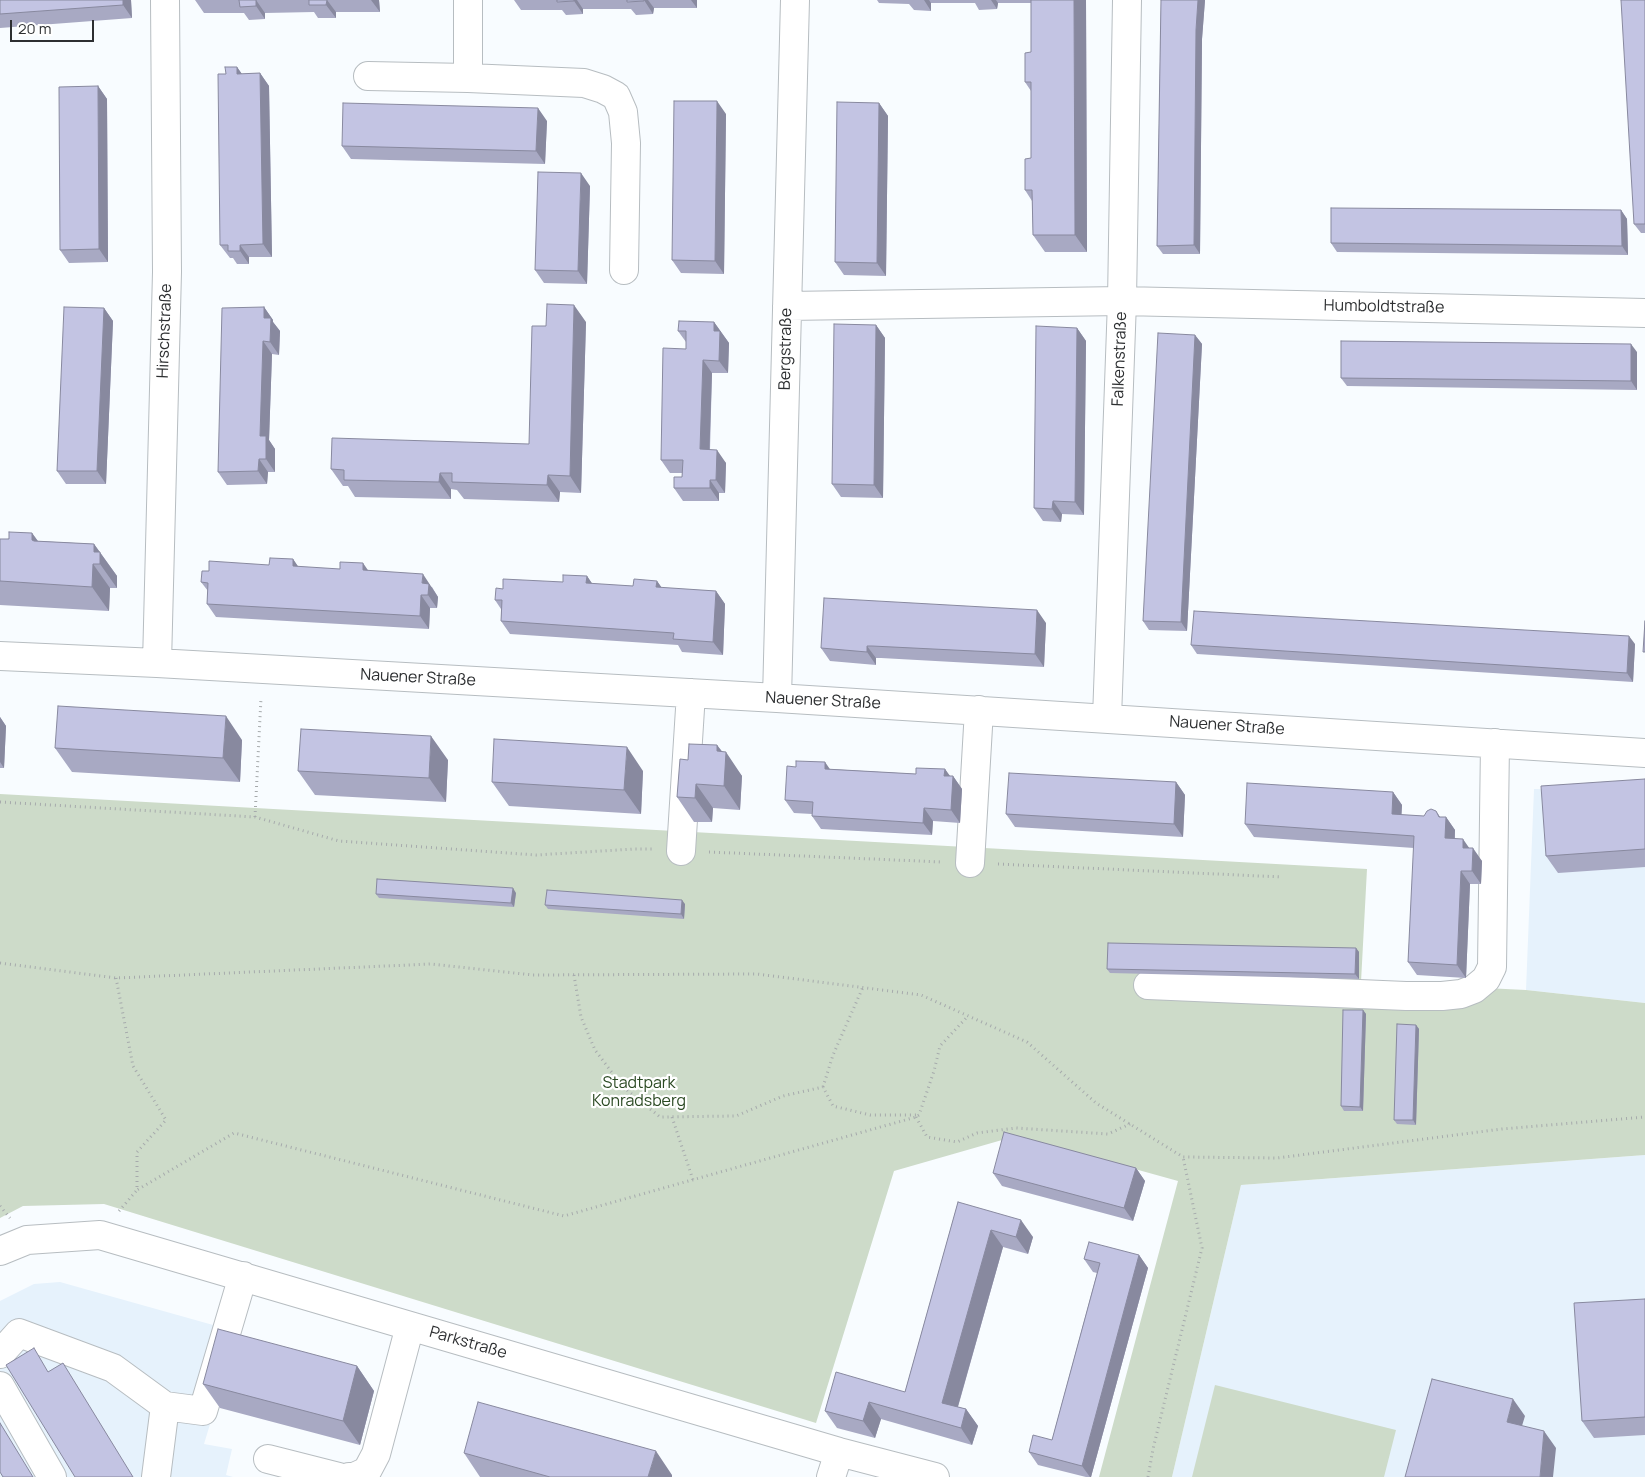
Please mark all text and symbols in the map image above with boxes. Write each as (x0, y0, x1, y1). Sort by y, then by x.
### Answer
scale bar (12, 10, 96, 42)
text: 20 m (18, 18, 51, 39)
street label: Hirschstraße (154, 283, 176, 379)
street label: Humboldtstraße (1324, 296, 1444, 318)
street label: Bergstraße (776, 308, 796, 390)
street label: Falkenstraße (1109, 311, 1131, 407)
street label: Nauener Straße (360, 665, 476, 691)
street label: Nauener Straße (765, 688, 881, 714)
street label: Nauener Straße (1169, 712, 1285, 740)
park label: Stadtpark Konradsberg (592, 1074, 686, 1112)
street label: Parkstraße (427, 1323, 509, 1363)

